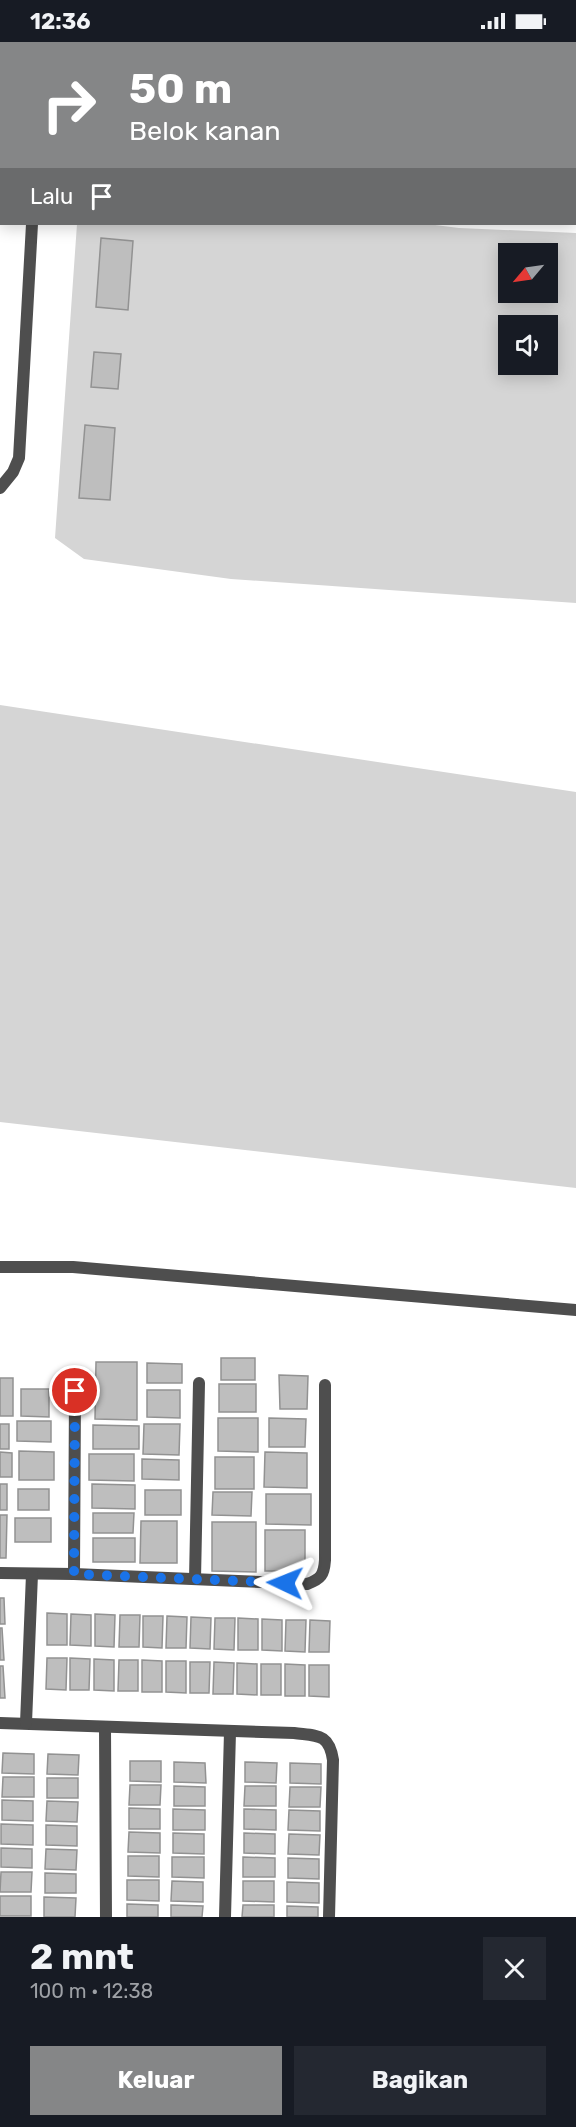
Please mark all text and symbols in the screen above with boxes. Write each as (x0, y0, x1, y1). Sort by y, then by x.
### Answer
text: 12:36 (30, 8, 90, 35)
text: 50 m (129, 64, 232, 114)
icon: right (30, 66, 108, 144)
text: Belok kanan (129, 115, 281, 147)
icon: arrive (85, 180, 118, 213)
text: Lalu (30, 183, 73, 210)
north arrow (498, 243, 558, 303)
map controls (498, 243, 558, 375)
button: sound (498, 315, 558, 375)
pin (49, 1365, 100, 1416)
icon: arrive (58, 1374, 91, 1407)
position arrow (253, 1551, 317, 1615)
text: 2 mnt (30, 1935, 134, 1978)
button: close (483, 1937, 546, 2000)
text: 100 m · 12:38 (30, 1979, 153, 2003)
button: Keluar (30, 2046, 282, 2115)
button: Bagikan (294, 2046, 546, 2115)

